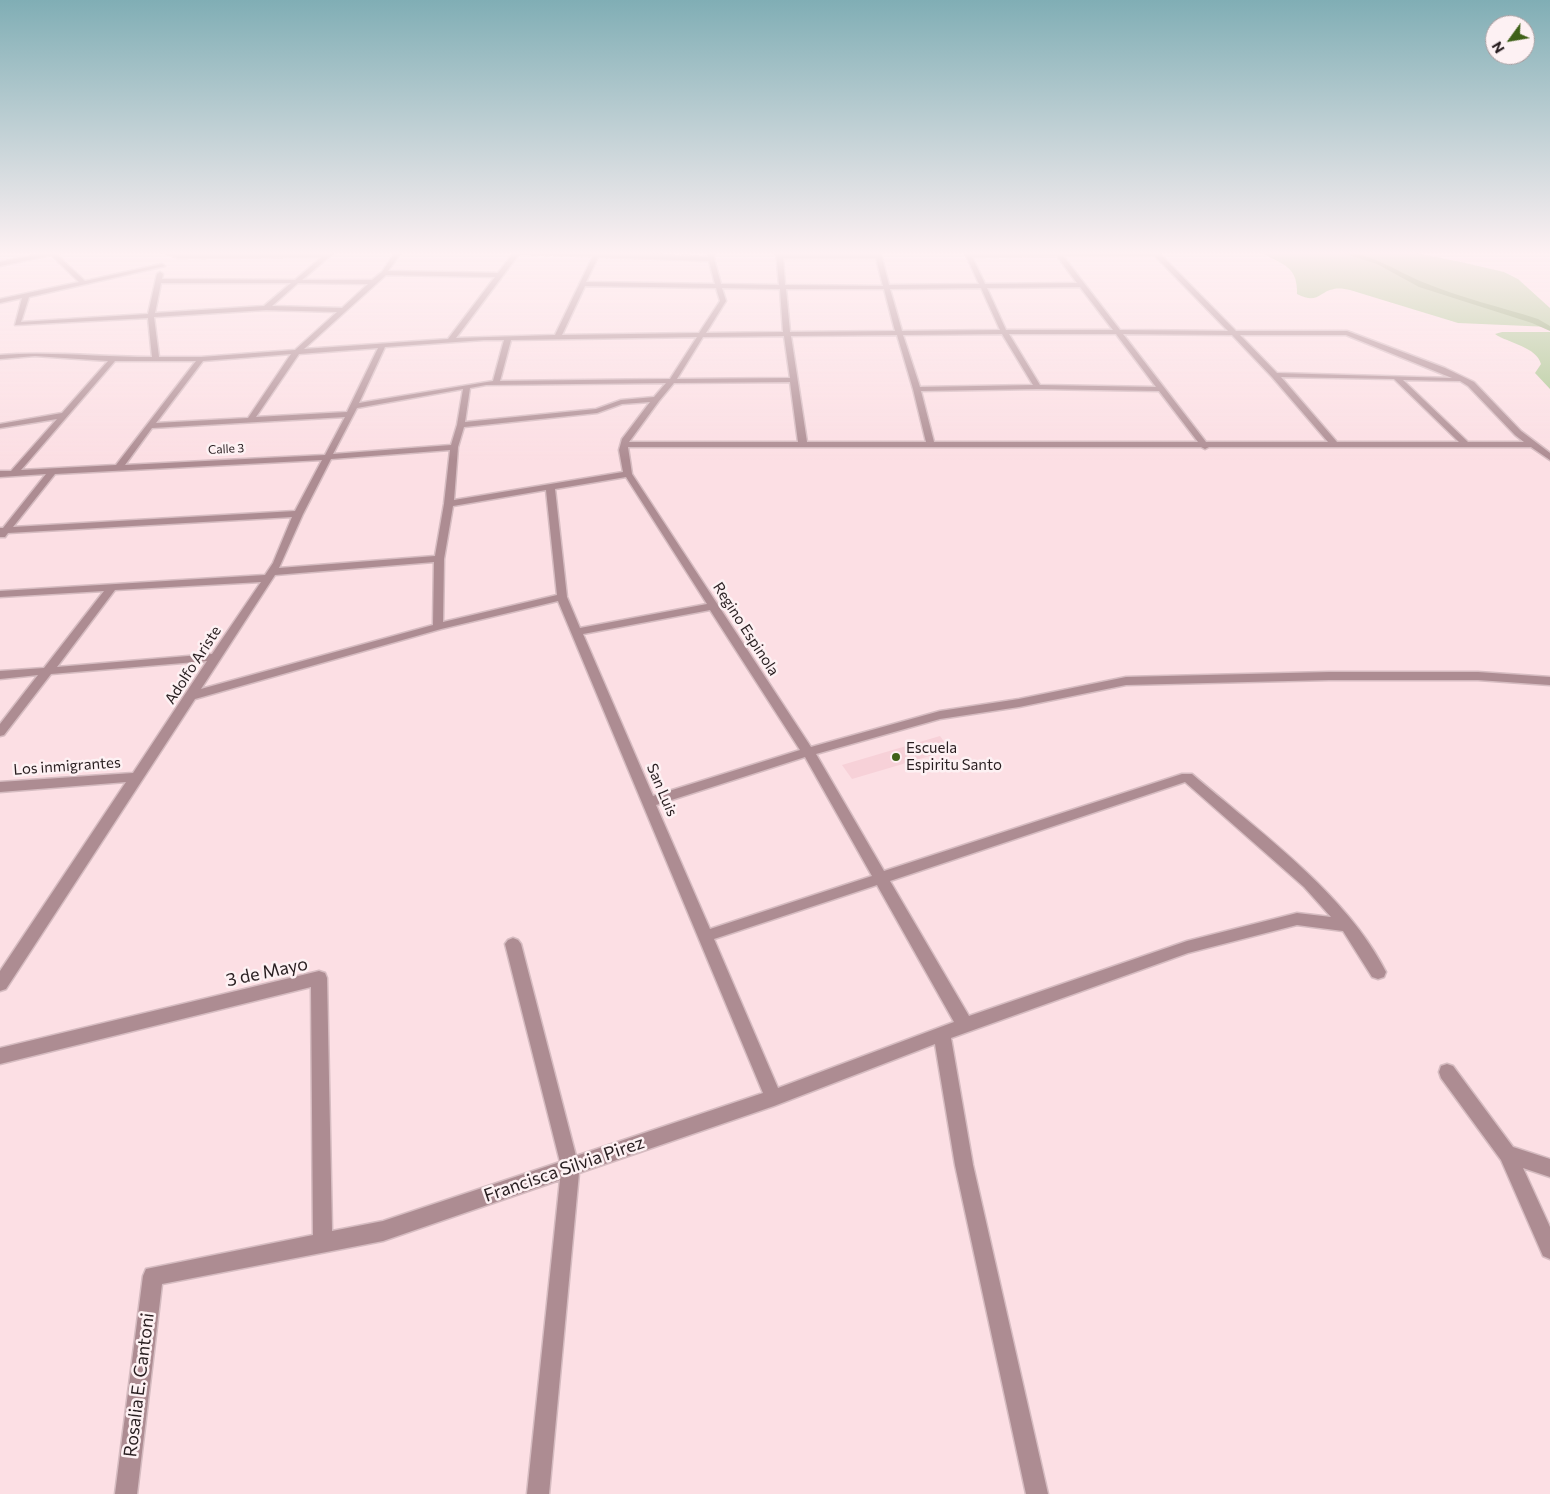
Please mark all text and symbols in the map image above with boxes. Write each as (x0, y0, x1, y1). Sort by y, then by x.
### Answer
north arrow (1485, 15, 1535, 65)
text: N (1488, 39, 1508, 57)
street label: Calle 3 (208, 441, 244, 457)
street label: Regino Espinola (709, 579, 783, 679)
street label: Adolfo Ariste (161, 622, 225, 708)
place label: Escuela Espiritu Santo (906, 739, 1002, 774)
marker: Escuela Espiritu Santo (890, 751, 902, 763)
street label: Los inmigrantes (13, 753, 121, 779)
street label: San Luis (643, 761, 681, 819)
street label: 3 de Mayo (224, 953, 310, 991)
street label: Francisca Silvia Pirez (481, 1131, 647, 1207)
street label: Rosalia E. Cantoni (119, 1312, 159, 1458)

